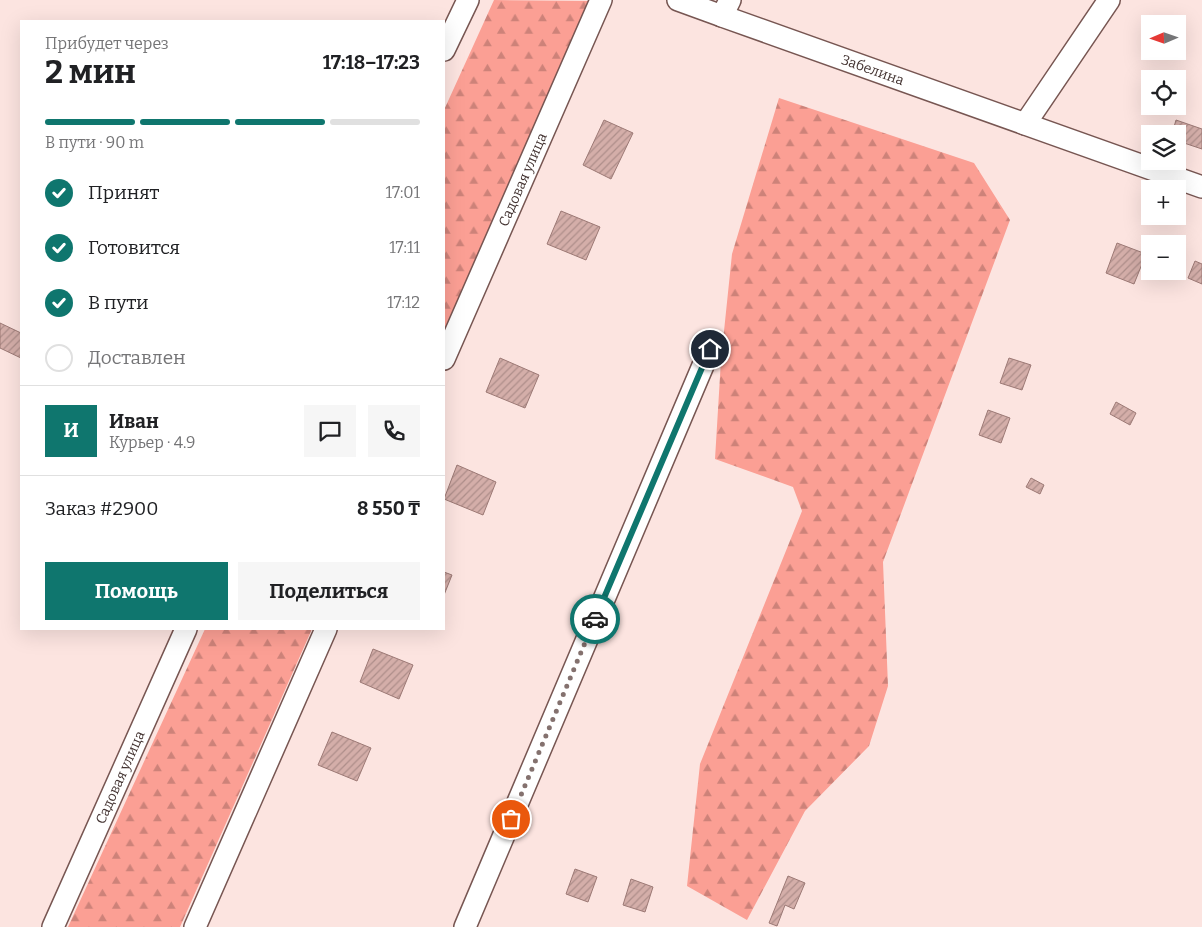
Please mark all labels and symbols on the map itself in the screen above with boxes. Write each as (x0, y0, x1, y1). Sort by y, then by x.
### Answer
north arrow (1141, 15, 1186, 60)
street label: Забелина (839, 51, 907, 89)
street label: Садовая улица (495, 130, 551, 229)
pin (689, 328, 731, 370)
courier (570, 594, 620, 644)
street label: Садовая улица (92, 728, 149, 827)
pin (490, 798, 532, 840)

